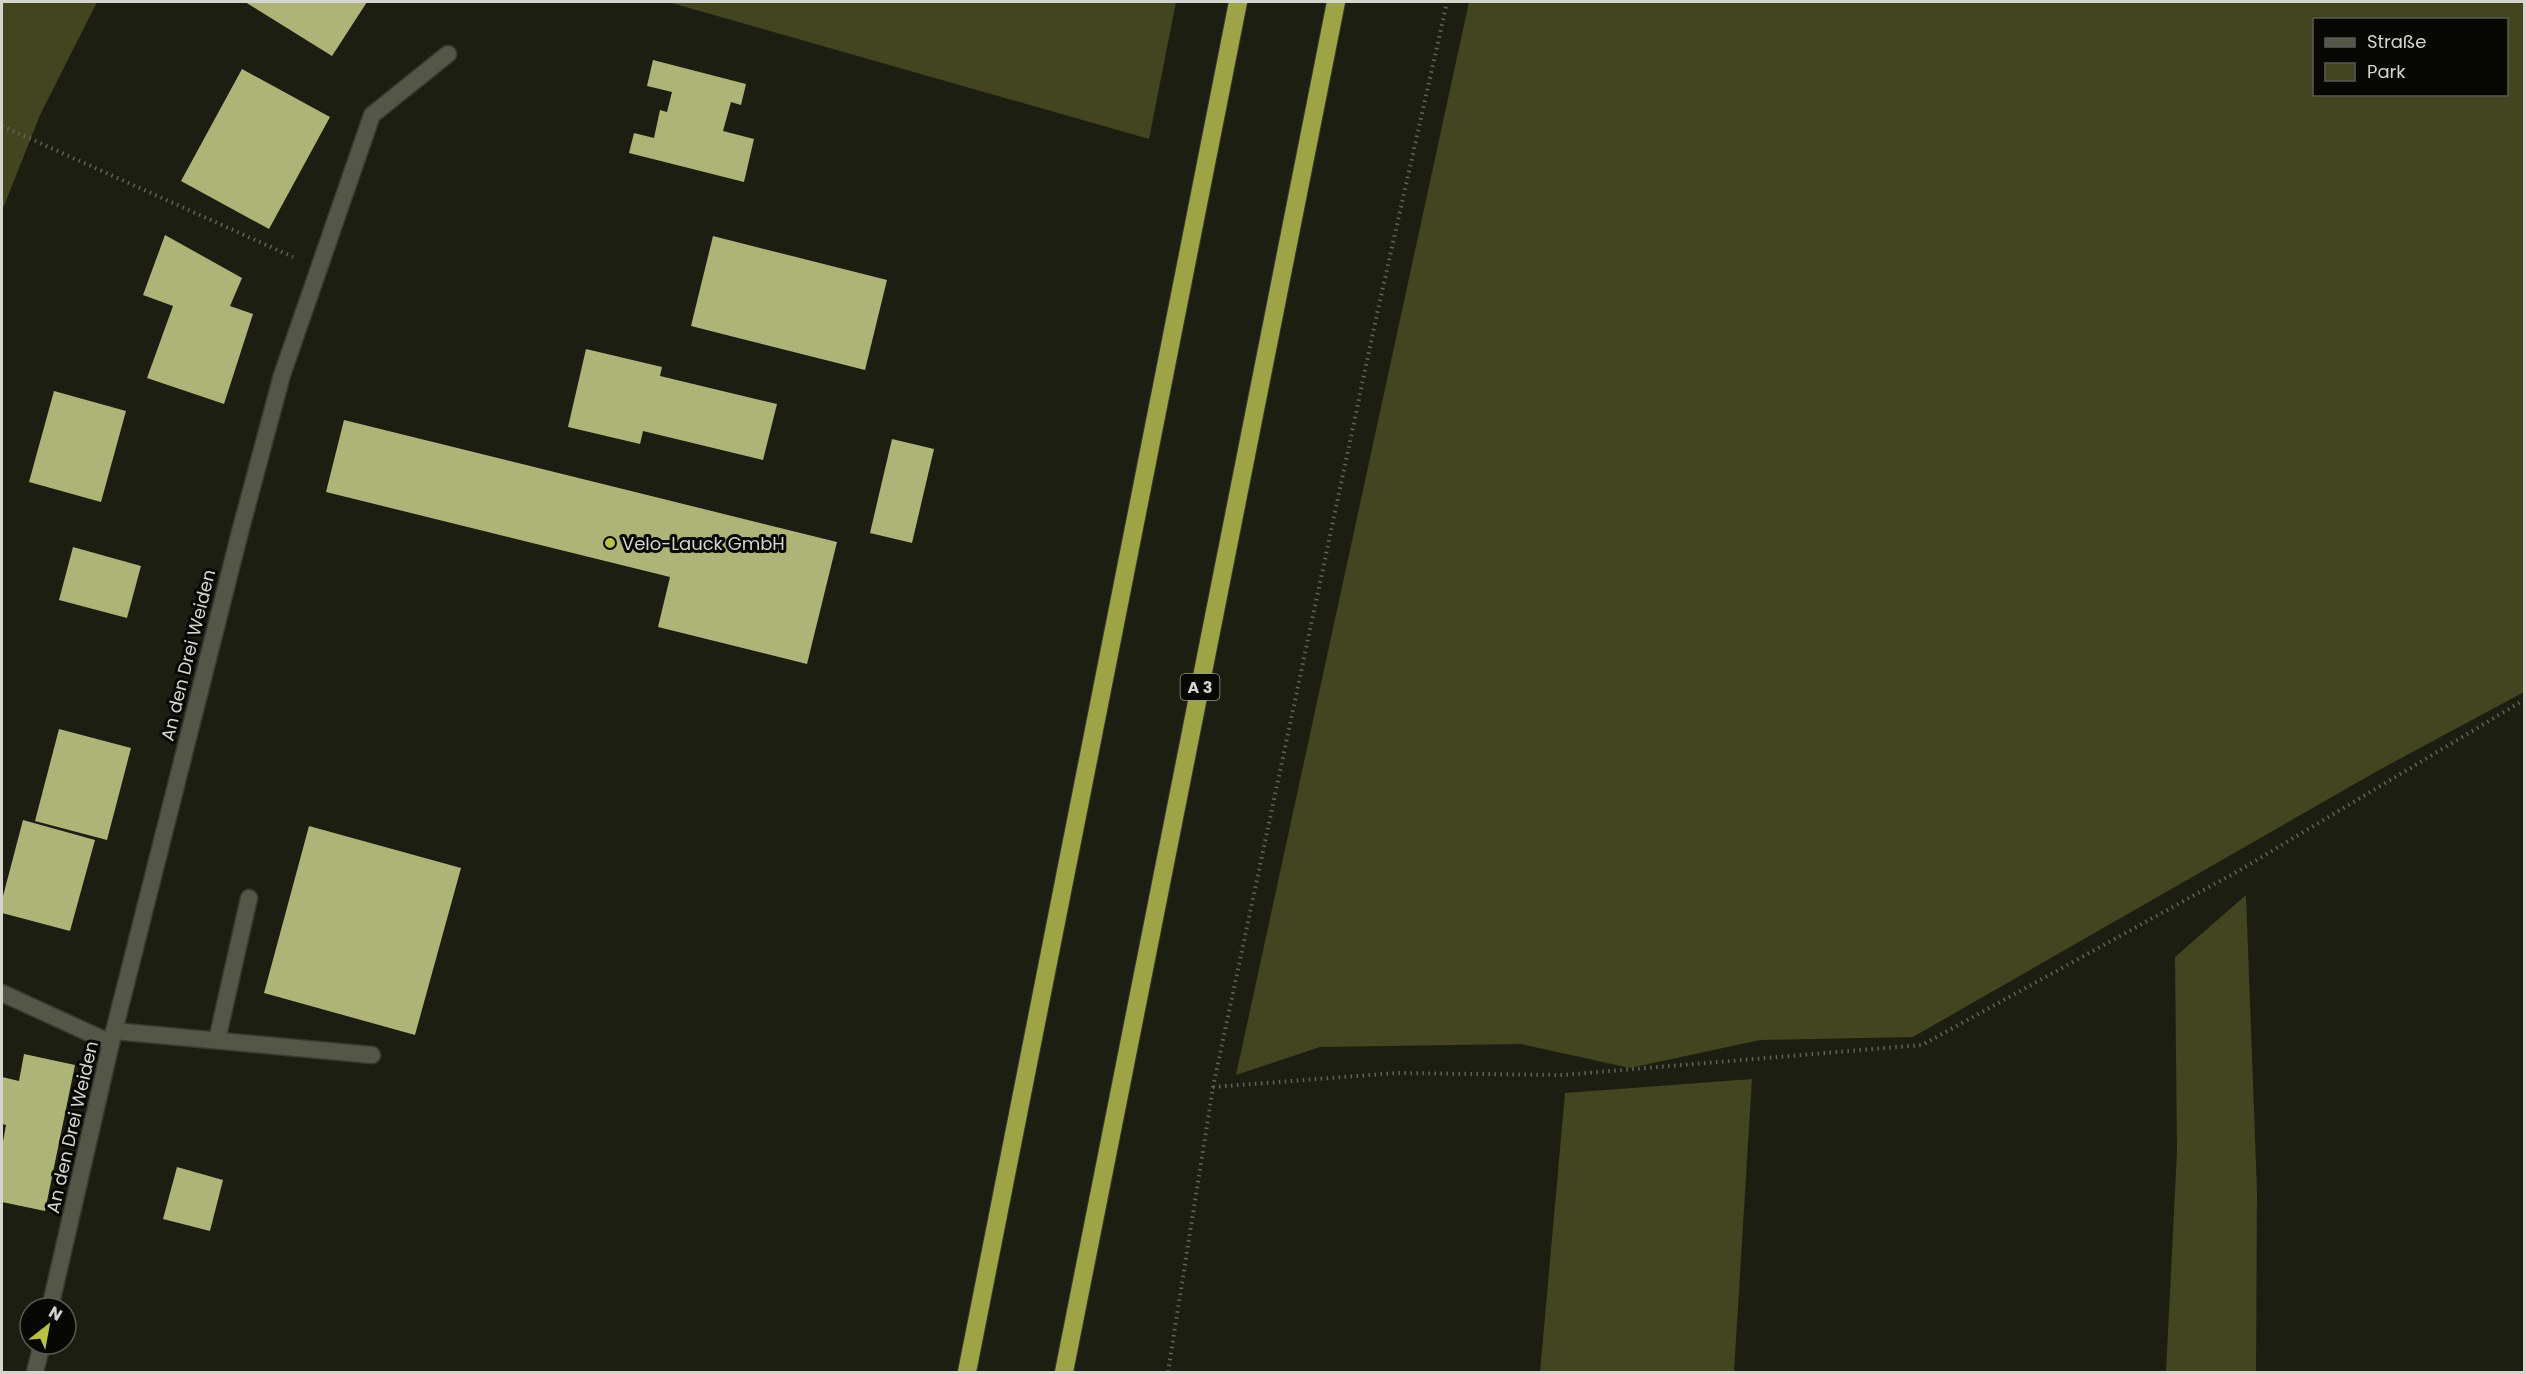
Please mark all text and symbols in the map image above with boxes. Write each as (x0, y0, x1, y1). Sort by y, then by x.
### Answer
legend (2313, 18, 2508, 96)
text: Straße (2367, 29, 2426, 54)
text: Park (2367, 59, 2406, 84)
place label: Velo-Lauck GmbH (622, 531, 785, 556)
marker: Velo-Lauck GmbH (603, 536, 617, 550)
street label: An den Drei Weiden (155, 567, 221, 743)
road number: A 3 (1180, 674, 1220, 700)
street label: An den Drei Weiden (40, 1038, 104, 1216)
north arrow (18, 1296, 78, 1356)
text: N (44, 1301, 67, 1327)

